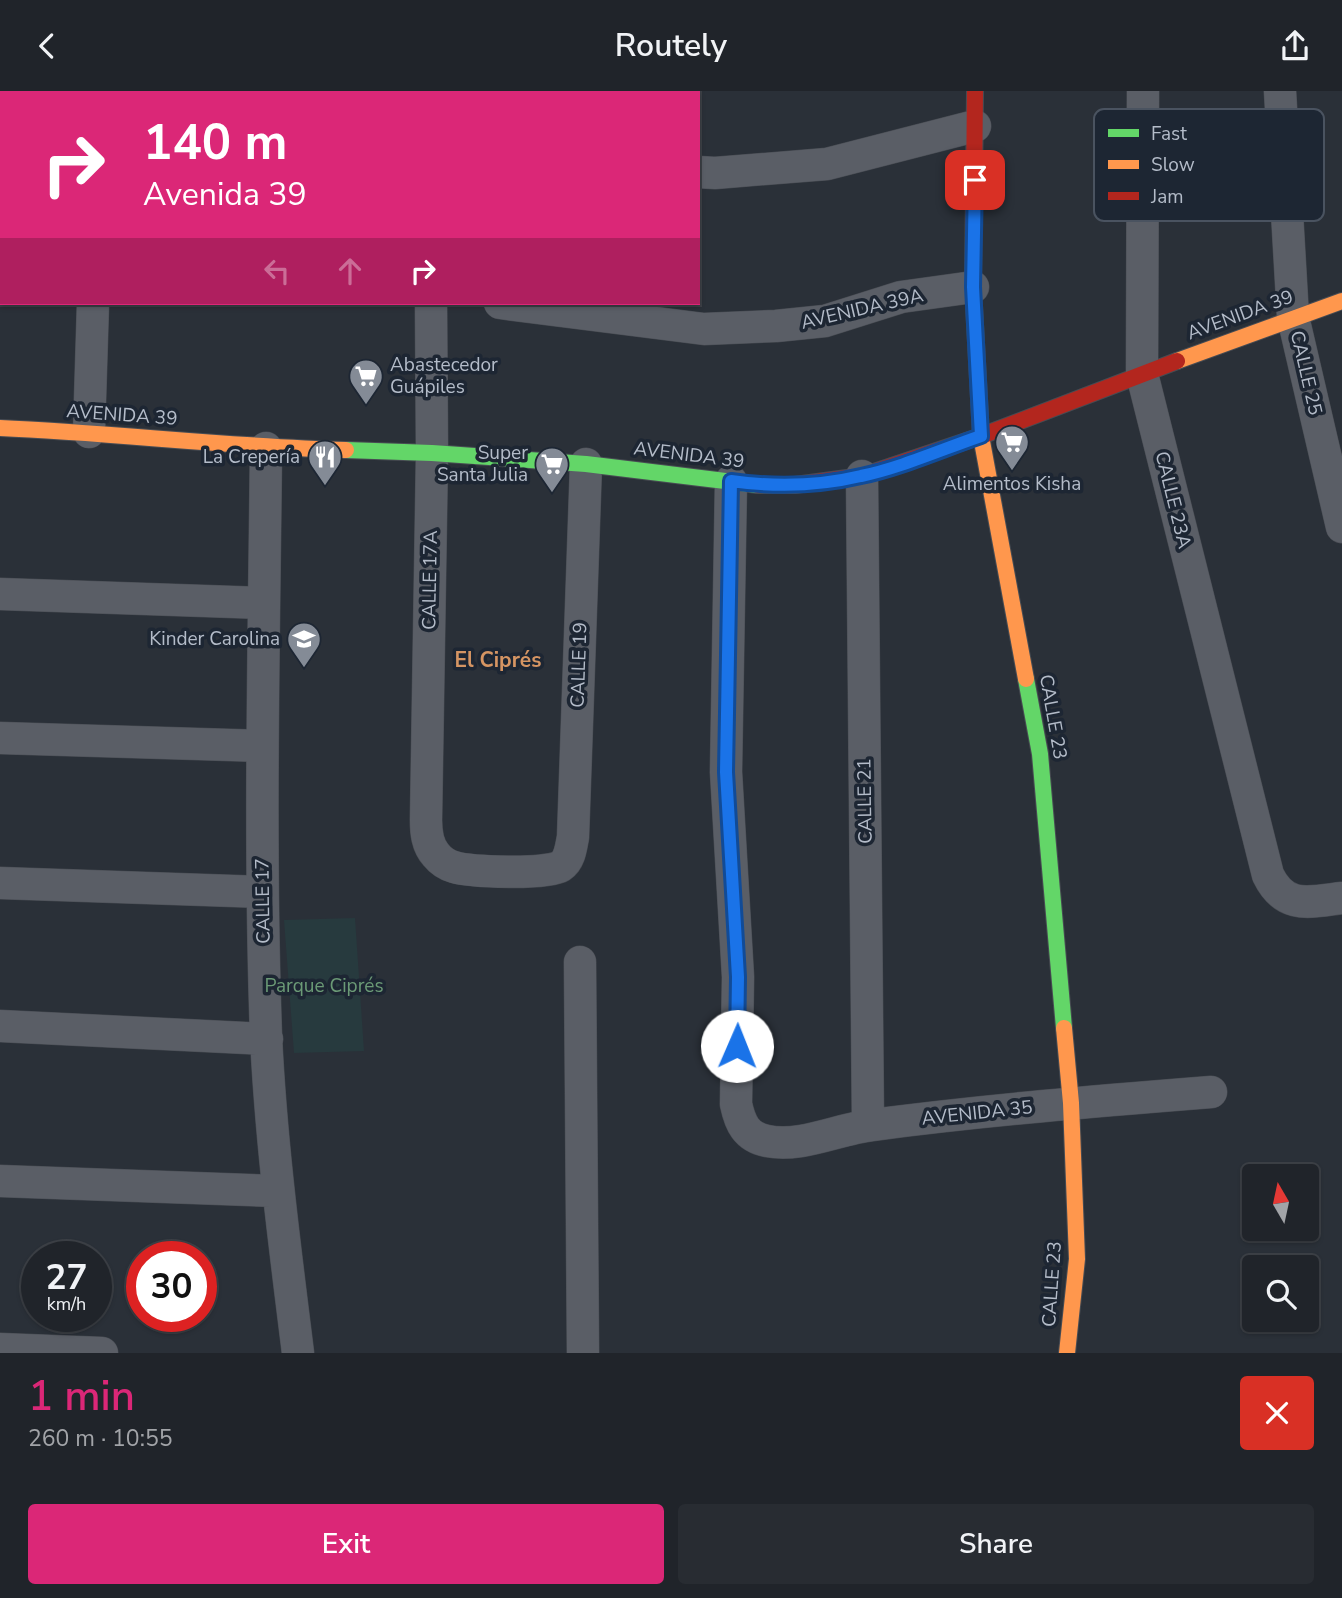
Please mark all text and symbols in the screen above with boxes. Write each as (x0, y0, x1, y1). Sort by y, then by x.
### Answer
text: Routely (615, 24, 727, 67)
icon: back (28, 27, 66, 65)
icon: share (1276, 27, 1314, 65)
text: 140 m (143, 109, 287, 176)
legend (1094, 109, 1324, 221)
icon: right (28, 119, 119, 210)
text: Fast (1151, 121, 1187, 147)
pin (945, 150, 1005, 210)
text: Slow (1151, 152, 1195, 178)
icon: arrive (956, 161, 994, 199)
text: Avenida 39 (143, 173, 307, 216)
text: Jam (1150, 184, 1184, 210)
icon: left (258, 252, 296, 290)
icon: ahead (331, 252, 369, 290)
icon: right (404, 252, 442, 290)
street label: AVENIDA 39A (798, 282, 926, 336)
street label: AVENIDA 39 (1183, 284, 1297, 346)
street label: CALLE 25 (1284, 328, 1328, 418)
place label: Abastecedor Guápiles (390, 352, 498, 400)
supermarket icon: Abastecedor Guápiles (347, 357, 385, 406)
street label: AVENIDA 39 (66, 398, 178, 432)
supermarket icon: Alimentos Kisha (993, 423, 1031, 472)
street label: AVENIDA 39 (632, 435, 746, 475)
restaurant icon: La Crepería (306, 438, 344, 487)
place label: Super Santa Julia (437, 440, 528, 488)
place label: La Crepería (203, 444, 300, 470)
supermarket icon: Super Santa Julia (533, 445, 571, 494)
street label: CALLE 23A (1148, 449, 1198, 552)
place label: Alimentos Kisha (943, 471, 1081, 497)
street label: CALLE 17A (416, 530, 444, 630)
school or university icon: Kinder Carolina (285, 620, 323, 669)
street label: CALLE 19 (565, 622, 593, 708)
place label: Kinder Carolina (149, 626, 280, 652)
district label: El Ciprés (455, 646, 541, 674)
street label: CALLE 23 (1033, 673, 1073, 761)
street label: CALLE 21 (851, 758, 879, 844)
street label: CALLE 17 (249, 858, 277, 944)
park label: Parque Ciprés (264, 973, 384, 999)
position arrow (700, 1009, 774, 1083)
street label: AVENIDA 35 (920, 1094, 1034, 1132)
north arrow (1242, 1164, 1320, 1241)
map controls (1242, 1164, 1319, 1332)
street label: CALLE 23 (1036, 1240, 1068, 1328)
speed limit sign: 30 (126, 1241, 217, 1332)
text: 27 (45, 1254, 88, 1301)
button: search (1242, 1255, 1319, 1332)
text: km/h (47, 1292, 86, 1316)
text: 1 min (28, 1368, 135, 1425)
button: close (1240, 1376, 1314, 1450)
text: 260 m · 10:55 (28, 1423, 173, 1454)
button: Exit (28, 1504, 664, 1584)
button: Share (678, 1504, 1314, 1584)

